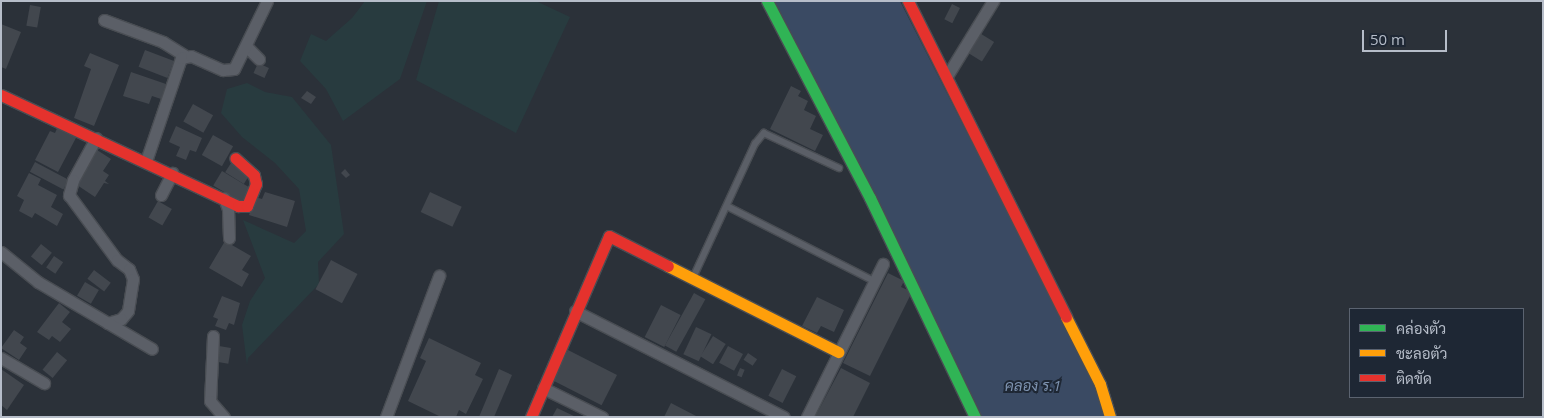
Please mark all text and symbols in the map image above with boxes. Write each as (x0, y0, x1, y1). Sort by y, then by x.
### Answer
scale bar (1364, 20, 1449, 52)
text: 50 m (1370, 29, 1405, 49)
legend (1349, 308, 1524, 398)
text: คล่องตัว (1396, 318, 1446, 338)
text: ชะลอตัว (1396, 343, 1447, 363)
text: ติดขัด (1396, 368, 1432, 388)
water label: คลอง ร.1 (1005, 377, 1061, 395)

